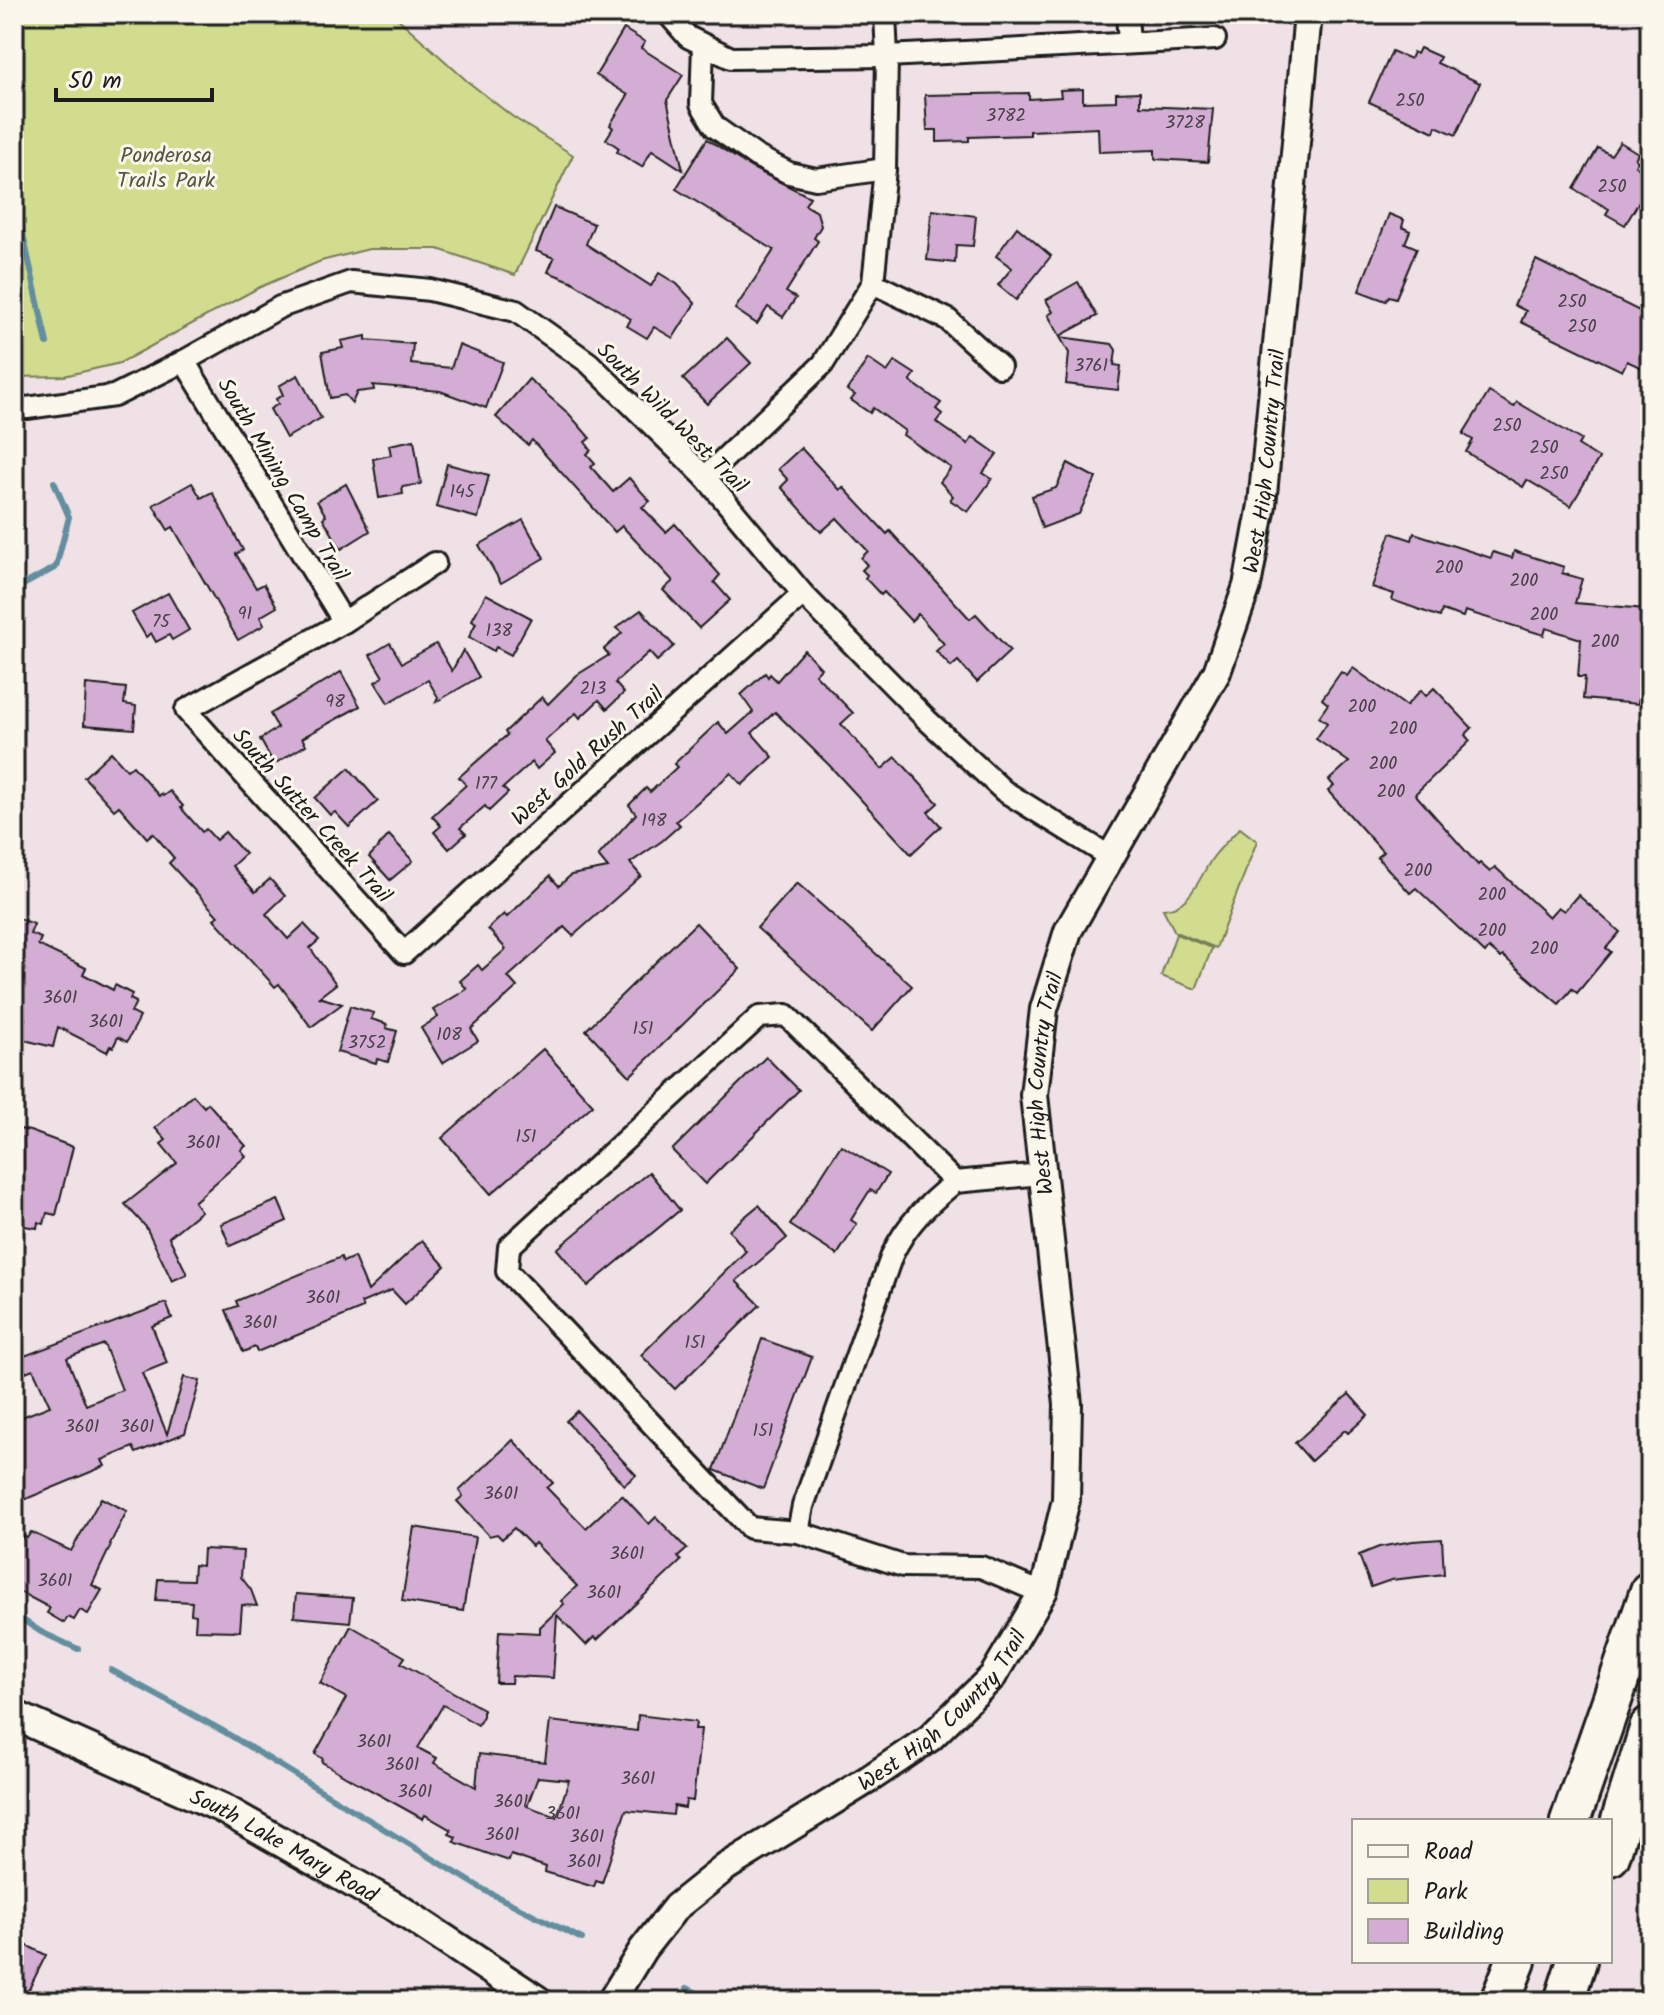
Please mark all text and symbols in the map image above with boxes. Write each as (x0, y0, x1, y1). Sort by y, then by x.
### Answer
scale bar (56, 52, 212, 102)
text: 50 m (68, 62, 122, 101)
house number: 250 (1395, 87, 1425, 116)
house number: 3782 (986, 102, 1026, 131)
house number: 3728 (1165, 109, 1205, 138)
park label: Ponderosa Trails Park (117, 139, 216, 199)
house number: 250 (1597, 173, 1627, 202)
house number: 250 (1557, 288, 1587, 317)
house number: 250 (1567, 313, 1597, 342)
street label: South Wild West Trail (587, 335, 756, 503)
street label: West High Country Trail (1235, 347, 1297, 576)
house number: 3761 (1074, 352, 1108, 381)
street label: South Mining Camp Trail (207, 372, 357, 589)
house number: 250 (1492, 412, 1522, 441)
house number: 250 (1529, 434, 1559, 463)
house number: 250 (1539, 460, 1569, 489)
house number: 145 (449, 478, 476, 507)
house number: 200 (1435, 554, 1463, 583)
house number: 200 (1510, 567, 1538, 596)
house number: 91 (238, 600, 252, 629)
house number: 200 (1530, 601, 1558, 630)
house number: 75 (152, 608, 171, 637)
house number: 138 (486, 617, 513, 646)
house number: 200 (1591, 628, 1619, 657)
house number: 213 (580, 675, 606, 704)
street label: West Gold Rush Trail (504, 678, 674, 835)
house number: 98 (325, 688, 345, 717)
house number: 200 (1348, 693, 1376, 722)
house number: 200 (1389, 715, 1417, 744)
street label: South Sutter Creek Trail (223, 721, 400, 913)
house number: 200 (1369, 750, 1397, 779)
house number: 177 (475, 770, 498, 799)
house number: 200 (1377, 778, 1405, 807)
house number: 198 (641, 807, 667, 836)
house number: 200 (1404, 857, 1432, 886)
house number: 200 (1478, 881, 1506, 910)
house number: 200 (1478, 917, 1506, 946)
house number: 200 (1530, 935, 1558, 964)
street label: West High Country Trail (1019, 967, 1075, 1197)
house number: 3601 (43, 984, 77, 1013)
house number: 3601 (89, 1008, 123, 1037)
house number: 151 (633, 1015, 653, 1044)
house number: 108 (436, 1021, 462, 1050)
house number: 3752 (348, 1029, 386, 1058)
house number: 151 (516, 1123, 536, 1152)
house number: 3601 (186, 1129, 220, 1158)
house number: 3601 (306, 1284, 340, 1313)
house number: 3601 (243, 1309, 277, 1338)
house number: 151 (685, 1329, 705, 1358)
house number: 3601 (65, 1413, 99, 1442)
house number: 3601 (120, 1413, 154, 1442)
house number: 151 (753, 1417, 773, 1446)
house number: 3601 (484, 1480, 518, 1509)
house number: 3601 (610, 1540, 644, 1569)
house number: 3601 (38, 1567, 72, 1596)
house number: 3601 (587, 1579, 621, 1608)
street label: West High Country Trail (852, 1623, 1037, 1802)
house number: 3601 (357, 1728, 391, 1757)
house number: 3601 (385, 1751, 419, 1780)
house number: 3601 (621, 1765, 655, 1794)
house number: 3601 (398, 1778, 432, 1807)
street label: South Lake Mary Road (183, 1781, 385, 1914)
house number: 3601 (494, 1788, 528, 1817)
house number: 3601 (546, 1800, 580, 1829)
legend (1352, 1819, 1612, 1963)
house number: 3601 (485, 1821, 519, 1850)
house number: 3601 (570, 1823, 604, 1852)
text: Road (1424, 1833, 1473, 1872)
house number: 3601 (567, 1848, 601, 1877)
text: Park (1424, 1873, 1468, 1912)
text: Building (1424, 1913, 1504, 1952)

